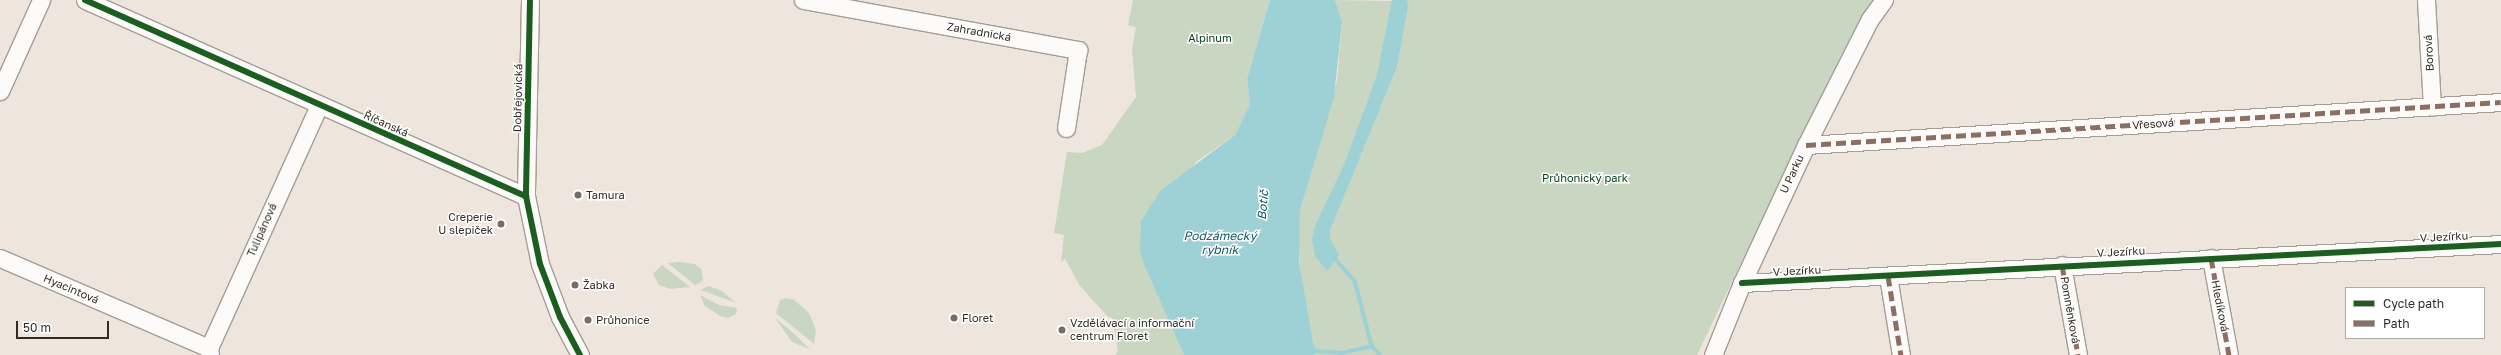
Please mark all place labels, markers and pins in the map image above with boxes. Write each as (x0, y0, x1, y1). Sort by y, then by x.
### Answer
place label: Tamura (586, 188, 625, 202)
marker: Tamura (573, 190, 583, 200)
place label: Creperie U slepiček (438, 211, 493, 237)
marker: Creperie U slepiček (496, 219, 506, 229)
place label: Žabka (583, 278, 615, 292)
marker: Žabka (570, 280, 580, 290)
place label: Floret (962, 311, 994, 325)
place label: Průhonice (596, 313, 650, 327)
marker: Floret (949, 313, 959, 323)
marker: Průhonice (583, 315, 593, 325)
place label: Vzdělávací a informační centrum Floret (1070, 317, 1194, 343)
marker: Vzdělávací a informační centrum Floret (1057, 325, 1067, 335)

